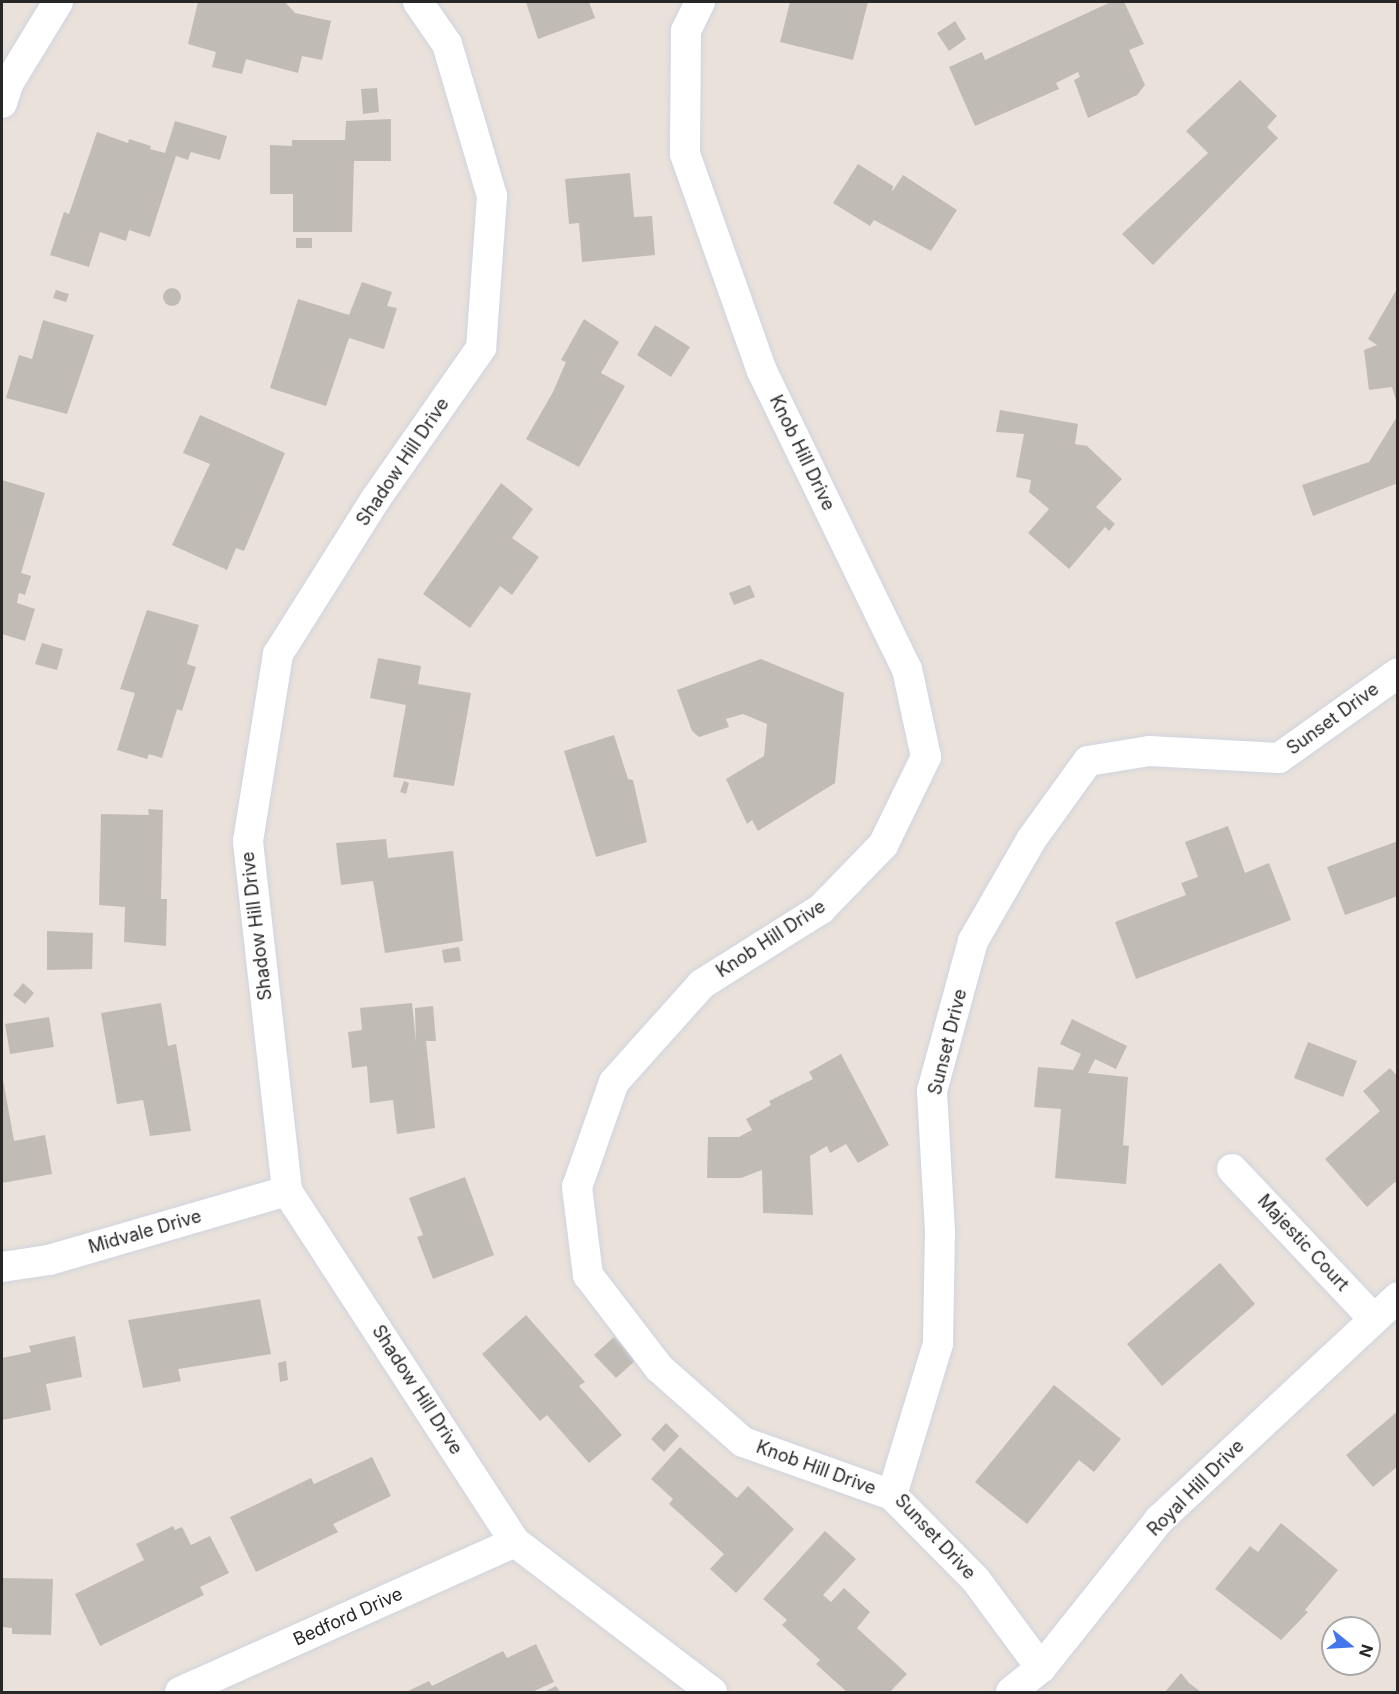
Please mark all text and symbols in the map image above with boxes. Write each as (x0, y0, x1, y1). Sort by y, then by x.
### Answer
street label: Knob Hill Drive (765, 392, 839, 514)
street label: Shadow Hill Drive (352, 394, 454, 530)
street label: Sunset Drive (1283, 678, 1383, 760)
street label: Shadow Hill Drive (237, 850, 277, 1002)
street label: Knob Hill Drive (712, 896, 830, 982)
street label: Sunset Drive (924, 987, 972, 1097)
street label: Majestic Court (1253, 1190, 1353, 1296)
street label: Midvale Drive (86, 1206, 204, 1258)
street label: Shadow Hill Drive (367, 1321, 467, 1459)
street label: Royal Hill Drive (1143, 1435, 1249, 1541)
street label: Knob Hill Drive (753, 1436, 879, 1500)
street label: Sunset Drive (890, 1490, 980, 1584)
street label: Bedford Drive (290, 1583, 406, 1651)
north arrow (1321, 1616, 1381, 1676)
text: N (1355, 1642, 1378, 1660)

